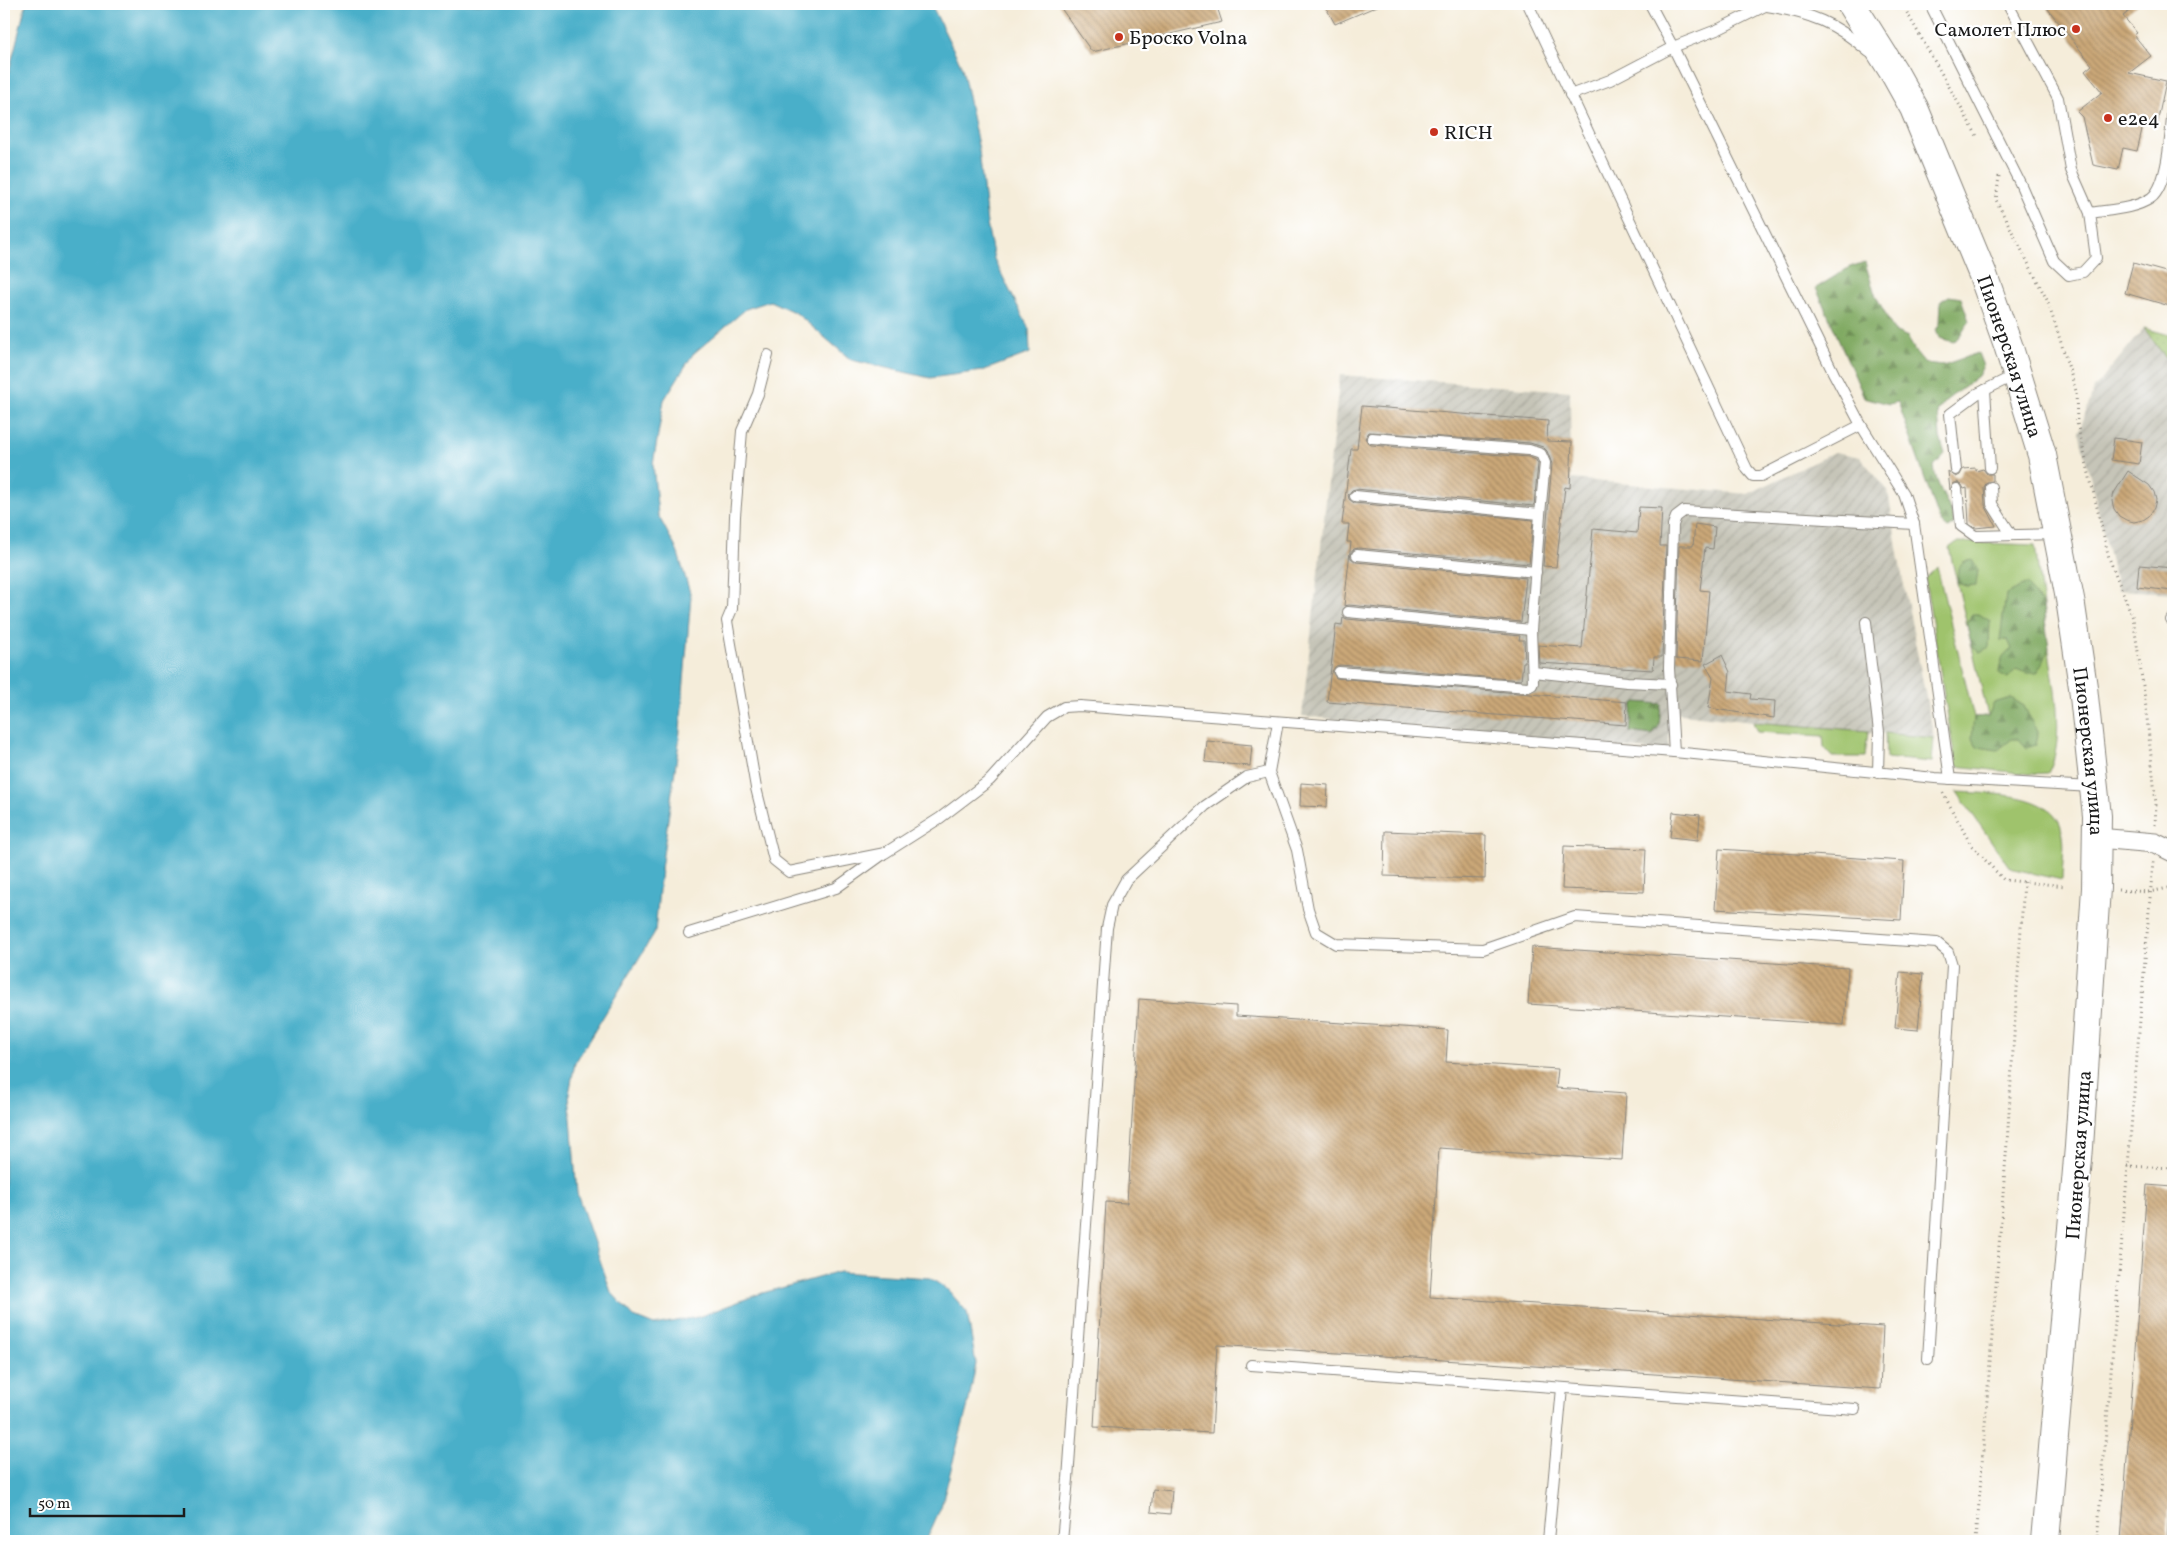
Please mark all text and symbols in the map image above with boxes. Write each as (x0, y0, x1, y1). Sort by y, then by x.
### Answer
place label: Самолет Плюс (1935, 17, 2066, 45)
marker: Самолет Плюс (2070, 23, 2082, 35)
place label: Броско Volna (1129, 25, 1248, 53)
marker: Броско Volna (1113, 31, 1125, 43)
place label: е2е4 (2118, 106, 2160, 134)
marker: е2е4 (2102, 112, 2114, 124)
place label: RICH (1444, 120, 1493, 148)
marker: RICH (1428, 126, 1440, 138)
street label: Пионерская улица (1968, 272, 2048, 442)
street label: Пионерская улица (2064, 665, 2109, 836)
street label: Пионерская улица (2060, 1069, 2100, 1241)
scale bar (30, 1485, 184, 1517)
text: 50 m (38, 1494, 70, 1515)

